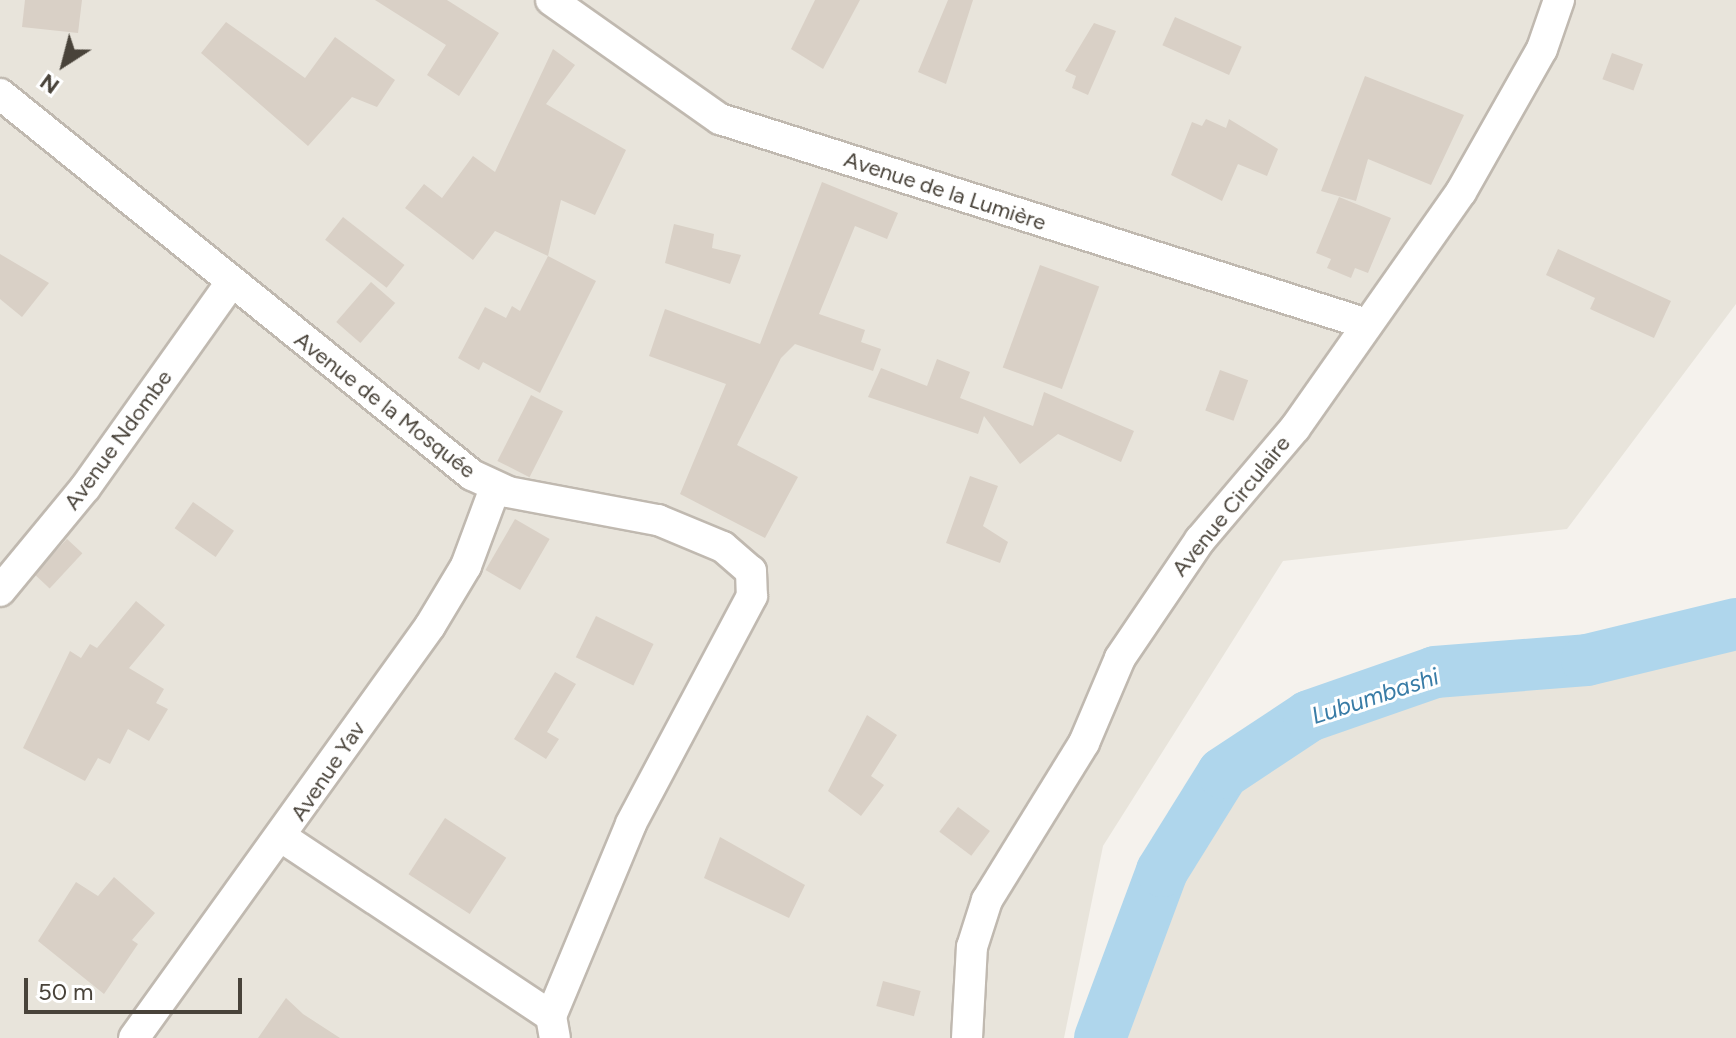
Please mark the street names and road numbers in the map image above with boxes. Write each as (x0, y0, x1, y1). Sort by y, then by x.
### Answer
street label: Avenue de la Lumière (841, 146, 1049, 236)
street label: Avenue de la Mosquée (289, 326, 481, 484)
street label: Avenue Ndombe (58, 365, 178, 515)
street label: Avenue Circulaire (1166, 430, 1296, 582)
street label: Avenue Yav (285, 716, 371, 826)

